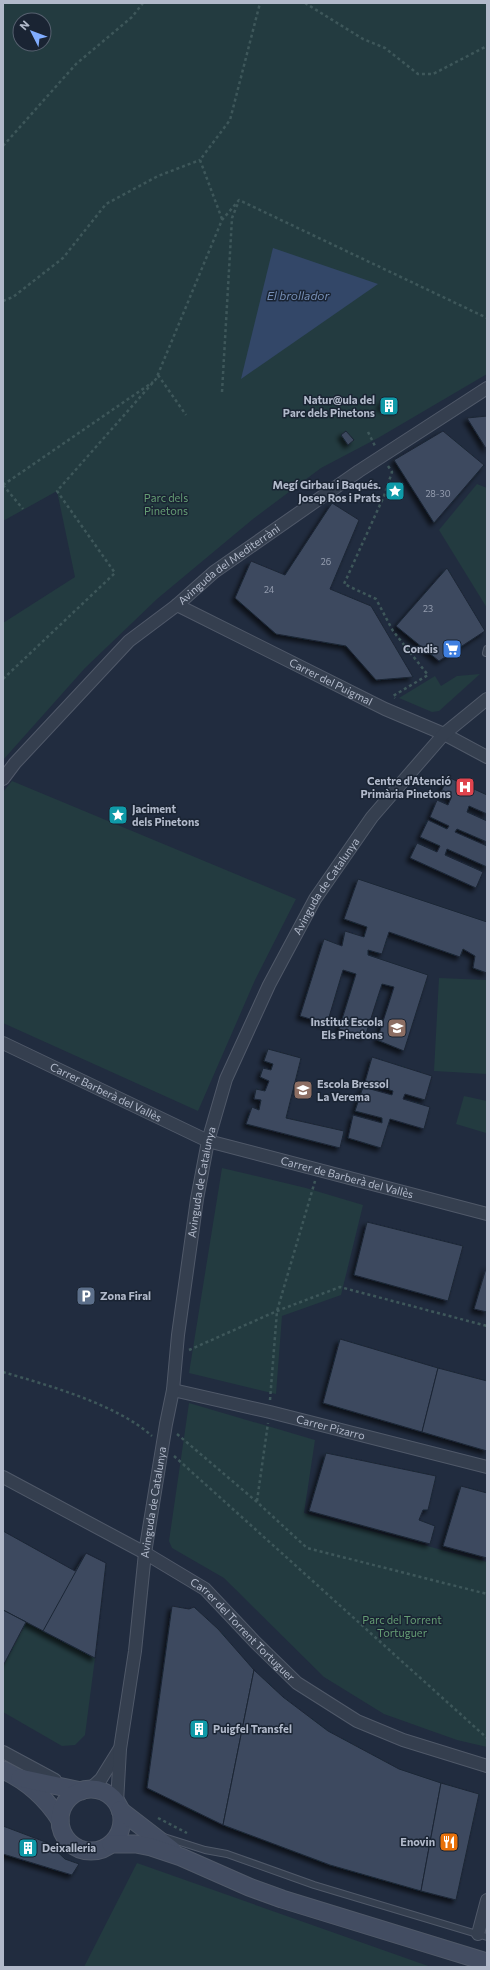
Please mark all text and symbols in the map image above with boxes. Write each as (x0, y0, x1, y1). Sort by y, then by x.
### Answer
north arrow (12, 12, 52, 52)
text: N (17, 18, 32, 32)
water label: El brollador (267, 288, 330, 302)
place label: Natur@ula del Parc dels Pinetons (283, 393, 375, 419)
building icon: Natur@ula del Parc dels Pinetons (378, 395, 400, 417)
place label: Megí Girbau i Baqués. Josep Ros i Prats (272, 478, 381, 505)
place icon: Megí Girbau i Baqués. Josep Ros i Prats (384, 480, 406, 502)
house number: 28-30 (425, 488, 451, 499)
park label: Parc dels Pinetons (144, 491, 188, 517)
street label: Avinguda del Mediterràni (175, 521, 282, 607)
house number: 26 (321, 556, 331, 567)
house number: 24 (264, 584, 275, 595)
house number: 23 (423, 603, 433, 614)
supermarket icon: Condis (441, 638, 463, 660)
place label: Condis (403, 642, 438, 655)
street label: Carrer del Puigmal (287, 655, 375, 708)
place label: Centre d'Atenció Primària Pinetons (360, 774, 451, 800)
hospital icon: Centre d'Atenció Primària Pinetons (454, 776, 476, 798)
place label: Jaciment dels Pinetons (132, 802, 199, 828)
place icon: Jaciment dels Pinetons (107, 804, 129, 826)
street label: Avinguda de Catalunya (290, 835, 362, 937)
place label: Institut Escola Els Pinetons (310, 1015, 383, 1041)
school or university icon: Institut Escola Els Pinetons (386, 1017, 408, 1039)
street label: Carrer Barberà del Vallès (48, 1059, 164, 1124)
place label: Escola Bressol La Verema (317, 1077, 389, 1103)
school or university icon: Escola Bressol La Verema (292, 1079, 314, 1101)
street label: Avinguda de Catalunya (185, 1125, 218, 1238)
street label: Carrer de Barberà del Vallès (280, 1153, 415, 1200)
parking icon: Zona Firal (75, 1285, 97, 1307)
place label: Zona Firal (100, 1289, 151, 1302)
street label: Carrer Pizarro (295, 1412, 367, 1442)
street label: Avinguda de Catalunya (138, 1446, 168, 1559)
street label: Carrer del Torrent Tortuguer (188, 1575, 298, 1684)
park label: Parc del Torrent Tortuguer (362, 1613, 442, 1639)
building icon: Puigfel Transfel (188, 1718, 210, 1740)
place label: Puigfel Transfel (213, 1722, 292, 1735)
restaurant icon: Enovin (438, 1831, 460, 1853)
place label: Enovin (400, 1835, 435, 1848)
building icon: Deixalleria (17, 1837, 39, 1859)
place label: Deixalleria (42, 1841, 96, 1854)

